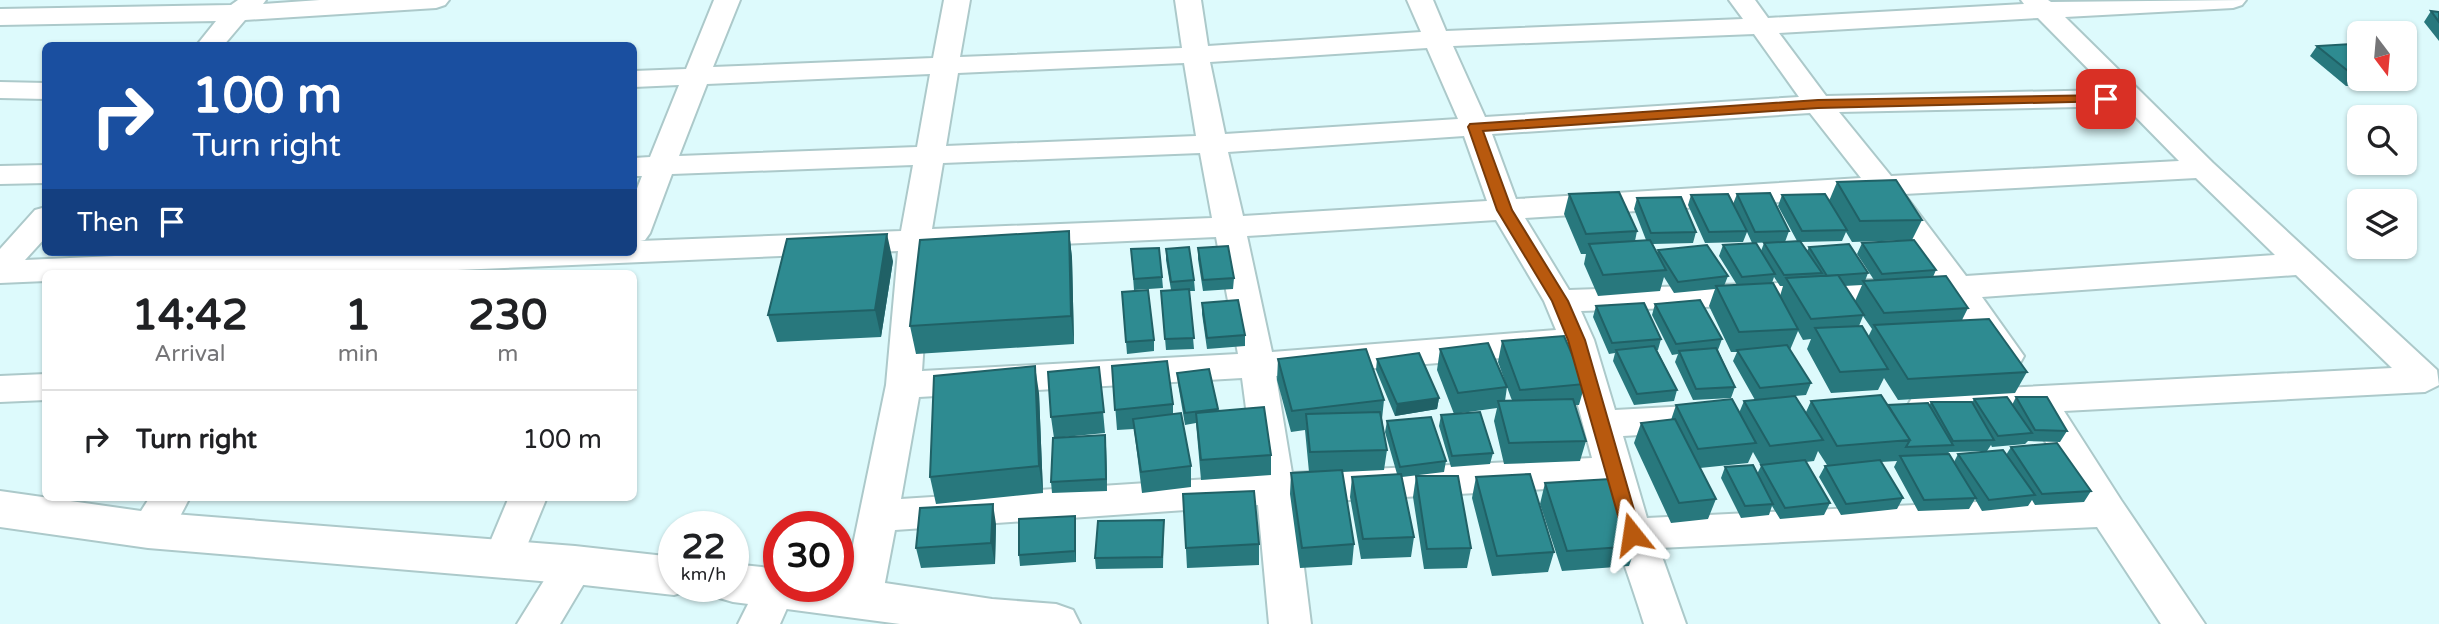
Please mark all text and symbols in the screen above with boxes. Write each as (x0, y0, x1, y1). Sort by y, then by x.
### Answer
north arrow (2347, 21, 2417, 91)
map controls (2347, 21, 2417, 259)
text: 100 m (192, 67, 342, 126)
pin (2076, 69, 2136, 129)
icon: right (77, 70, 168, 161)
icon: arrive (2087, 80, 2125, 118)
button: search (2347, 105, 2417, 175)
text: Turn right (192, 127, 341, 165)
button: layers (2347, 189, 2417, 259)
icon: arrive (153, 203, 191, 241)
text: Then (77, 207, 139, 238)
text: 14:42 (132, 290, 248, 341)
text: 1 (345, 290, 371, 341)
text: 230 (468, 290, 547, 341)
text: Arrival (154, 340, 225, 368)
text: min (338, 340, 379, 368)
text: m (497, 340, 518, 368)
icon: right (77, 420, 115, 458)
text: Turn right (136, 424, 257, 455)
text: 100 m (522, 424, 602, 455)
position arrow (1595, 497, 1669, 571)
speed limit sign: 30 (763, 511, 854, 602)
text: 22 (682, 526, 725, 568)
text: km/h (681, 563, 726, 585)

